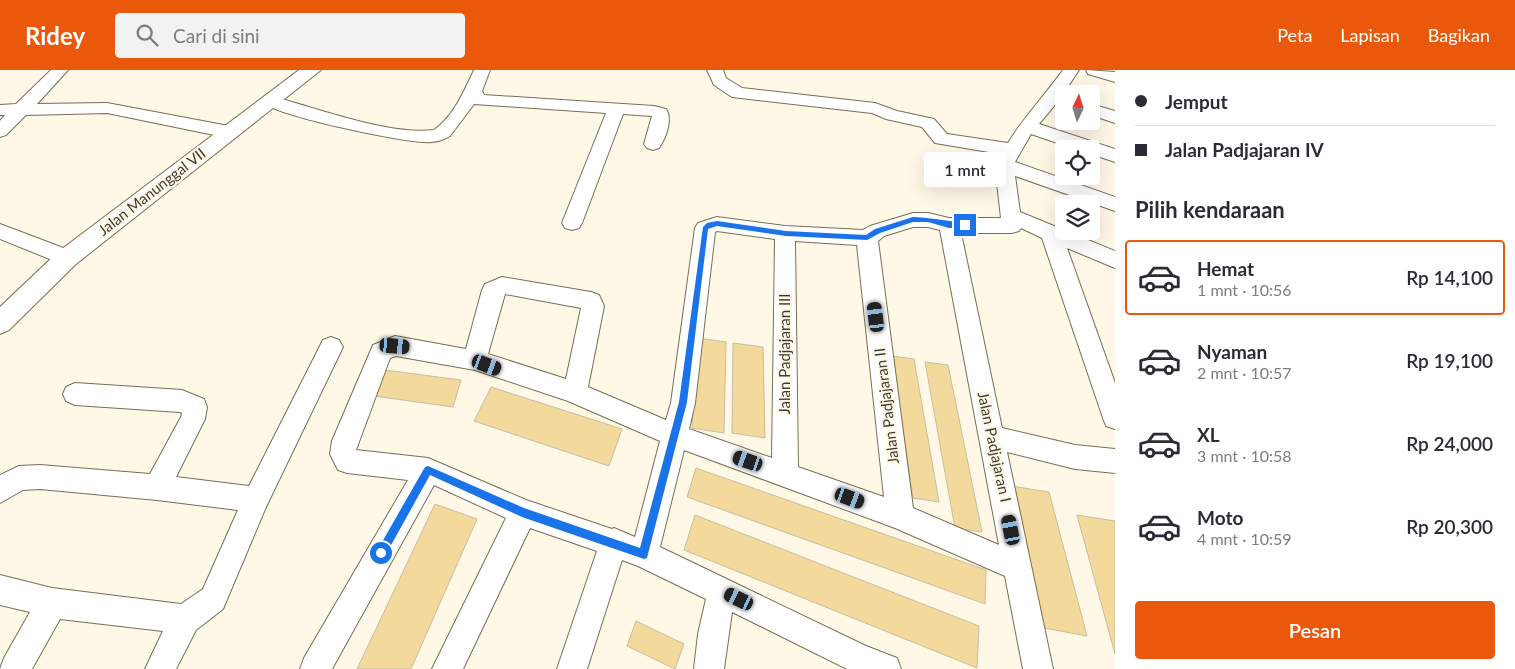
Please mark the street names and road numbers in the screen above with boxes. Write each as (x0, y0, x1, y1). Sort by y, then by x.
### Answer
street label: Jalan Manunggal VII (94, 144, 209, 239)
street label: Jalan Padjajaran III (775, 293, 793, 415)
street label: Jalan Padjajaran II (870, 347, 902, 465)
street label: Jalan Padjajaran I (974, 390, 1015, 504)

